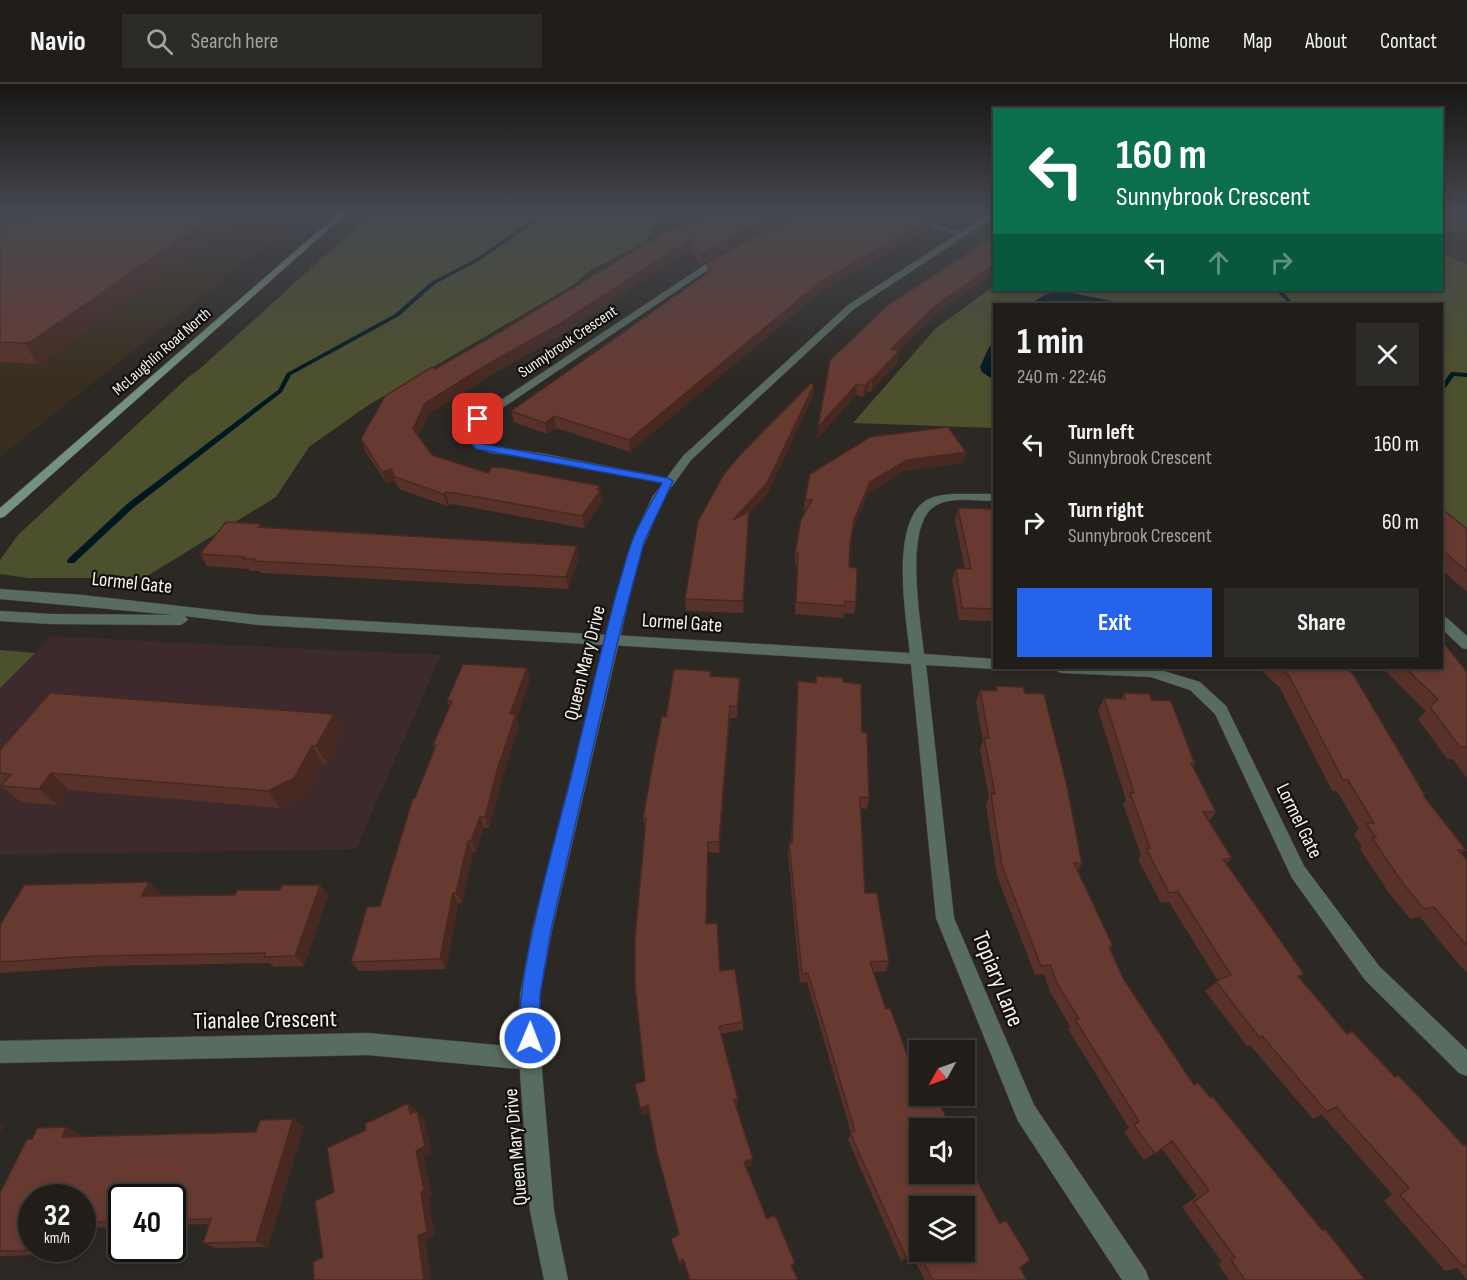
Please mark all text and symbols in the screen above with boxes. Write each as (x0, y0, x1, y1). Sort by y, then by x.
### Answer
search box (122, 14, 542, 68)
text: Navio (30, 25, 86, 58)
icon: search (143, 25, 176, 58)
text: Search here (191, 28, 278, 55)
text: Home (1169, 29, 1210, 54)
text: Map (1243, 29, 1272, 54)
text: About (1305, 29, 1347, 54)
text: Contact (1380, 29, 1437, 54)
text: 160 m (1116, 130, 1207, 181)
icon: left (1017, 132, 1095, 210)
text: Sunnybrook Crescent (1116, 181, 1310, 213)
icon: left (1139, 246, 1172, 279)
icon: ahead (1202, 246, 1235, 279)
icon: right (1265, 246, 1298, 279)
street label: Sunnybrook Crescent (515, 302, 621, 382)
street label: McLaughlin Road North (109, 304, 215, 400)
text: 1 min (1017, 321, 1084, 364)
button: close (1356, 323, 1419, 386)
text: 240 m · 22:46 (1017, 365, 1106, 389)
pin (452, 393, 503, 444)
icon: arrive (461, 402, 494, 435)
text: Turn left (1068, 419, 1134, 446)
icon: left (1017, 428, 1050, 461)
text: 160 m (1374, 431, 1419, 458)
text: Sunnybrook Crescent (1068, 446, 1212, 470)
text: Turn right (1068, 497, 1144, 524)
icon: right (1017, 506, 1050, 539)
text: 60 m (1382, 509, 1419, 536)
text: Sunnybrook Crescent (1068, 524, 1212, 548)
street label: Lormel Gate (91, 567, 173, 599)
button: Exit (1017, 588, 1212, 657)
button: Share (1224, 588, 1419, 657)
street label: Queen Mary Drive (559, 603, 611, 723)
street label: Lormel Gate (641, 608, 723, 638)
street label: Lormel Gate (1271, 780, 1327, 862)
street label: Topiary Lane (966, 927, 1030, 1031)
street label: Tianalee Crescent (193, 1004, 337, 1036)
position arrow (498, 1006, 562, 1070)
north arrow (909, 1040, 975, 1106)
map controls (909, 1040, 975, 1262)
street label: Queen Mary Drive (499, 1088, 533, 1206)
button: sound (909, 1118, 975, 1184)
speed limit sign: 40 (108, 1184, 186, 1262)
button: layers (909, 1196, 975, 1262)
text: 32 (44, 1198, 70, 1234)
text: km/h (44, 1229, 70, 1248)

